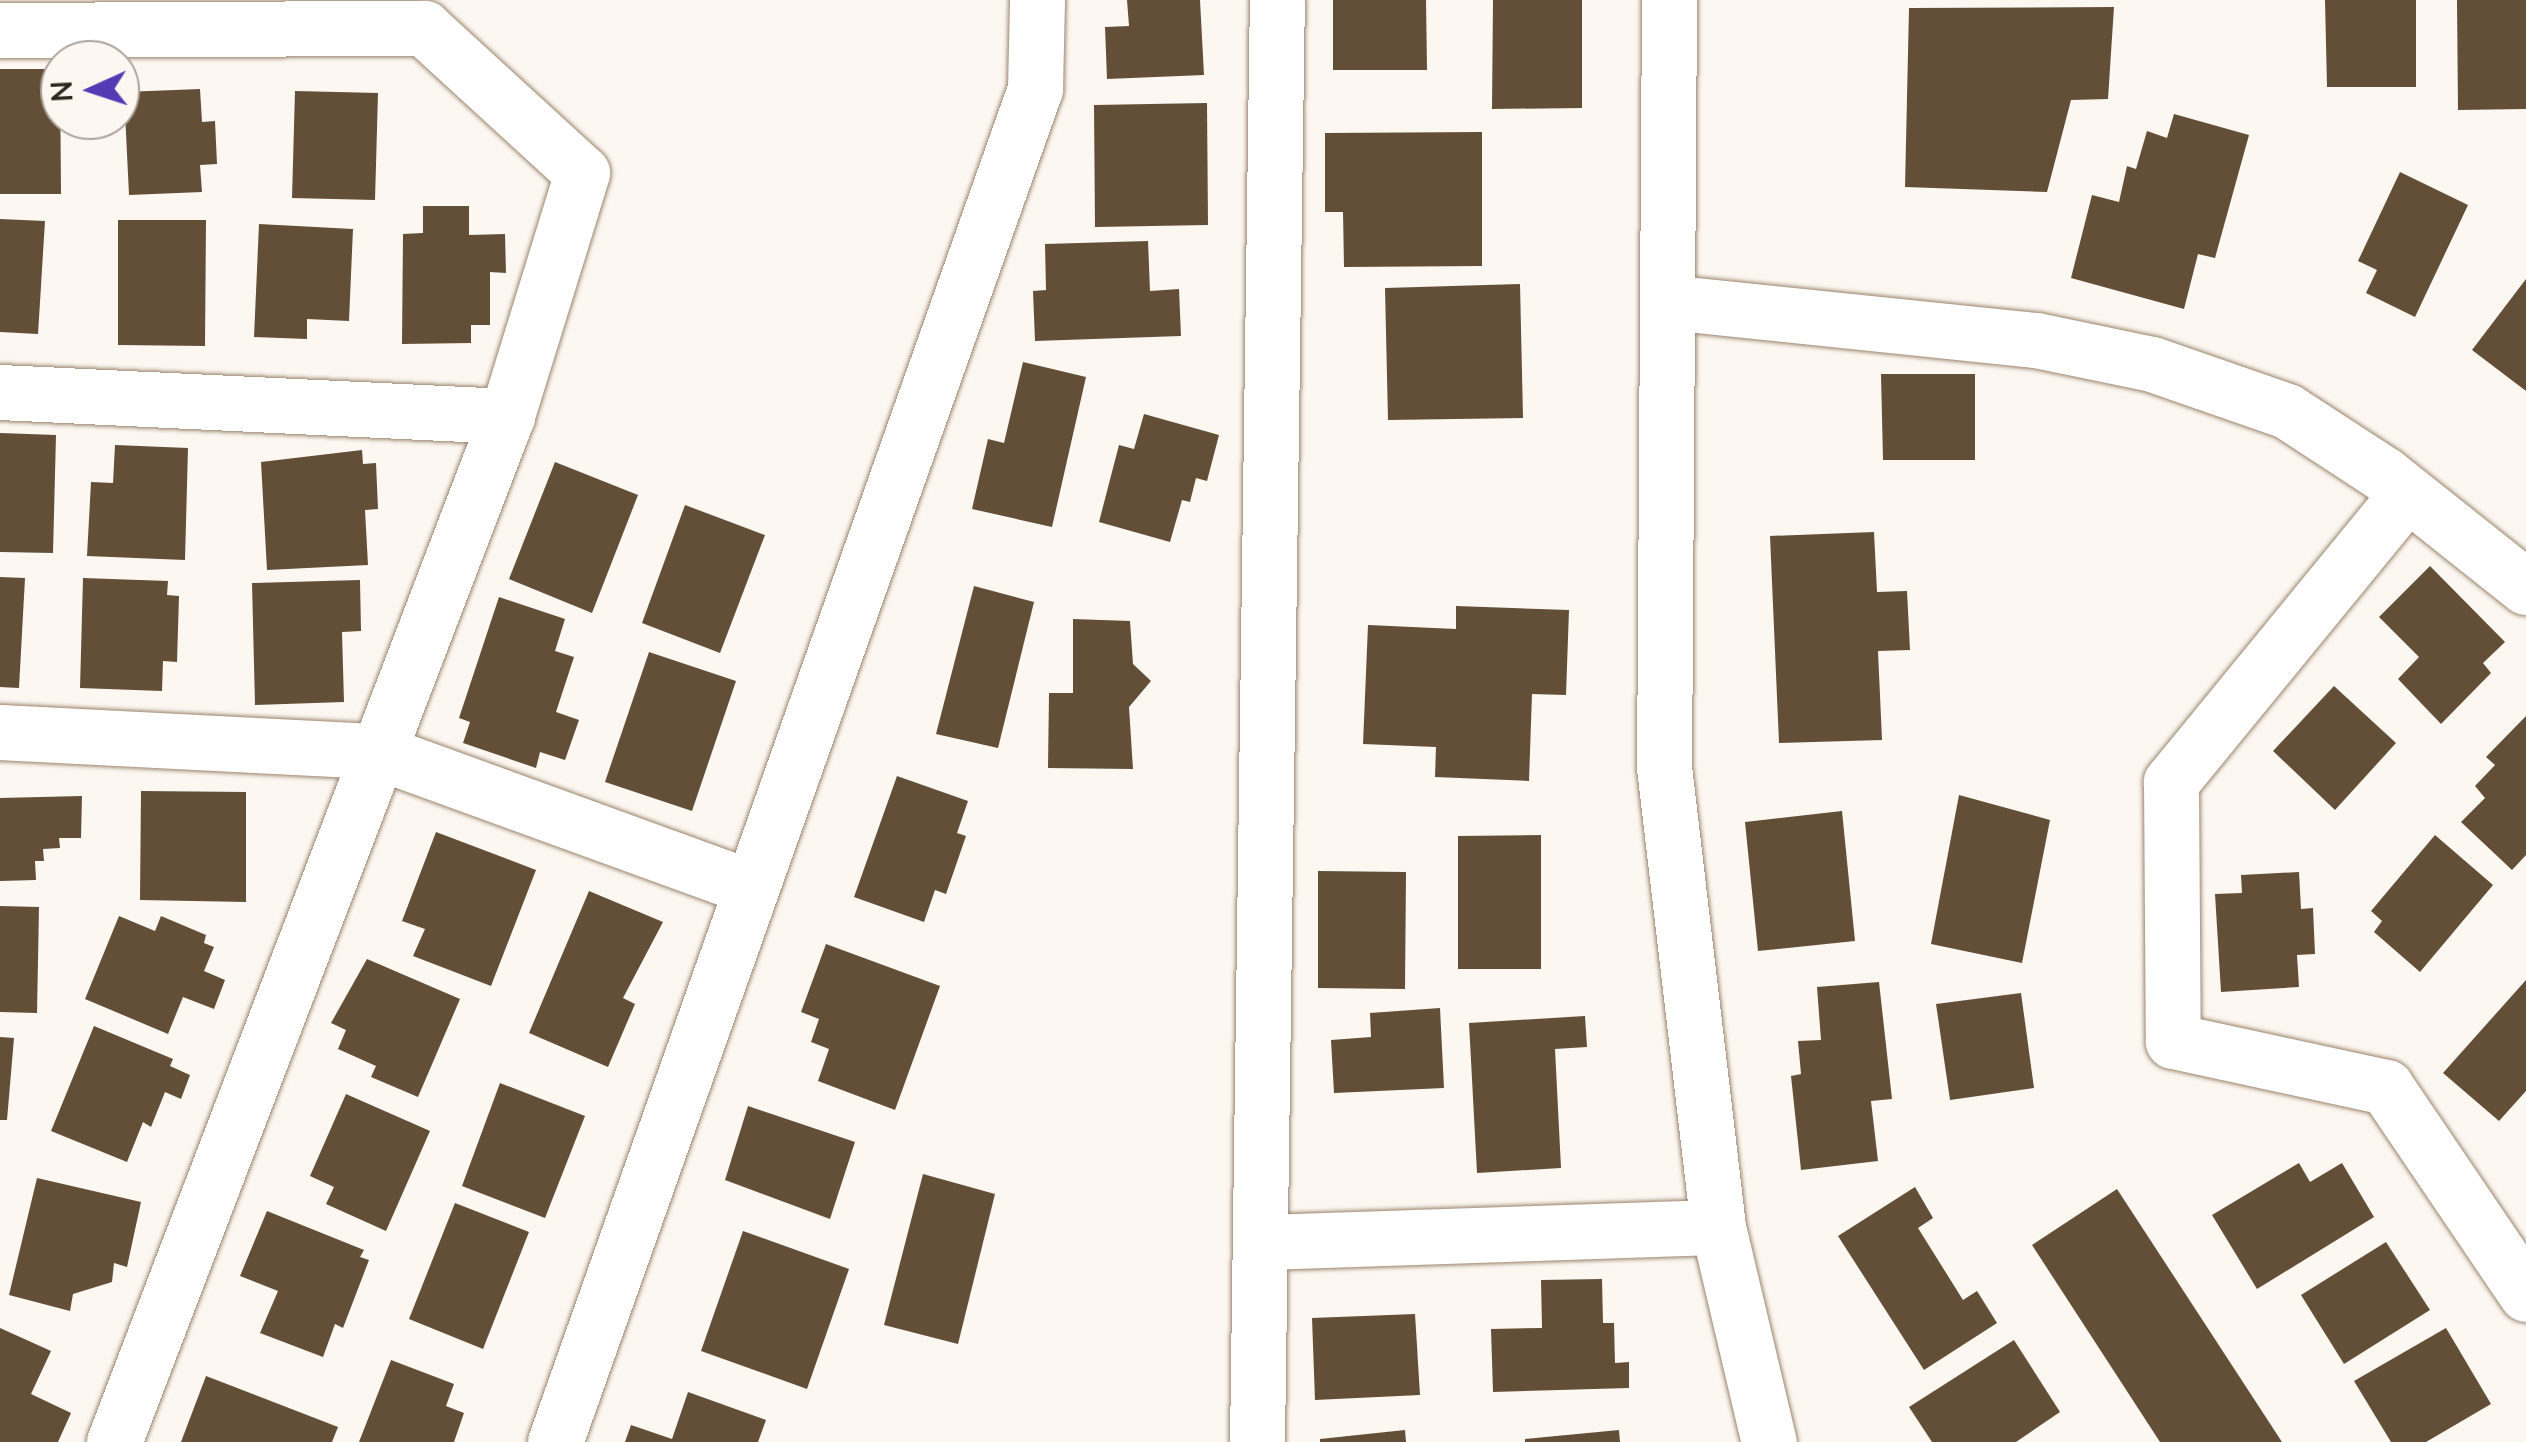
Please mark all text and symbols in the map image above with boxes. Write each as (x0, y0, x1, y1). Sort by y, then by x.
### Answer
north arrow (40, 40, 140, 140)
text: N (44, 80, 80, 103)

